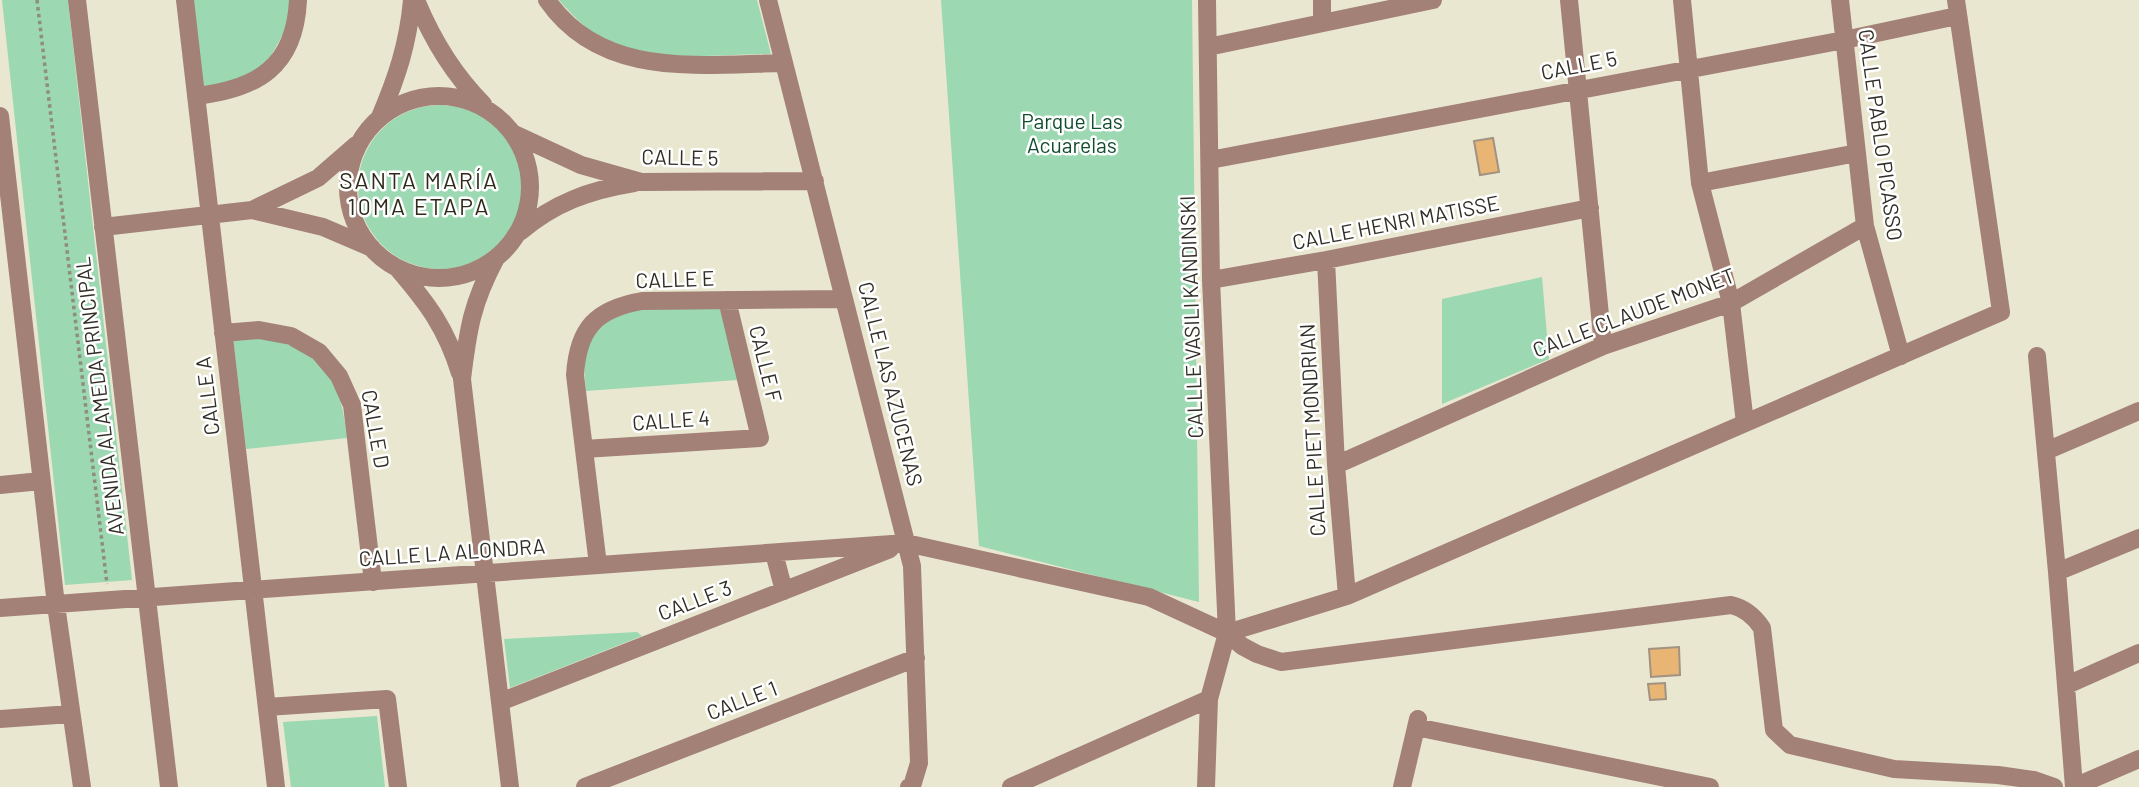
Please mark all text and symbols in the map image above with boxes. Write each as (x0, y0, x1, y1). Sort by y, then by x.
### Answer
street label: CALLE PABLO PICASSO (1854, 27, 1909, 242)
street label: CALLE 5 (1539, 45, 1619, 84)
park label: Parque Las Acuarelas (1021, 108, 1123, 157)
street label: CALLE 5 (641, 143, 719, 170)
district label: SANTA MARÍA 10MA ETAPA (339, 166, 499, 220)
street label: CALLE HENRI MATISSE (1290, 189, 1501, 254)
street label: CALLLE VASILI KANDINSKI (1174, 195, 1207, 439)
street label: AVENIDA ALAMEDA PRINCIPAL (69, 255, 128, 537)
street label: CALLE CLAUDE MONET (1529, 261, 1738, 362)
street label: CALLE E (635, 265, 715, 292)
street label: CALLE LAS AZUCENAS (854, 279, 929, 488)
street label: CALLE F (745, 323, 788, 405)
street label: CALLE PIET MONDRIAN (1293, 323, 1330, 537)
street label: CALLE A (189, 355, 224, 437)
street label: CALLE D (357, 388, 396, 470)
street label: CALLE 4 (631, 404, 711, 435)
street label: CALLE LA ALONDRA (358, 532, 546, 570)
street label: CALLE 3 (654, 574, 735, 625)
street label: CALLE 1 (703, 675, 780, 724)

